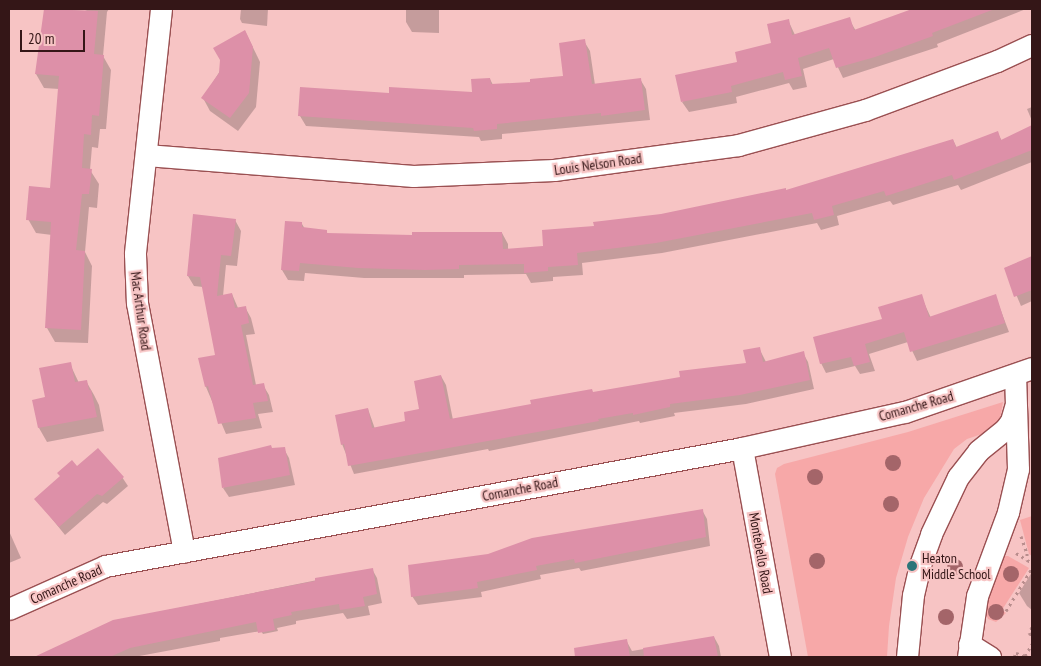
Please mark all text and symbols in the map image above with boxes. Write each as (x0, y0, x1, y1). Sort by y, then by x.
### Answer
scale bar (22, 20, 88, 52)
text: 20 m (28, 29, 54, 48)
street label: Louis Nelson Road (553, 150, 643, 178)
street label: Mac Arthur Road (127, 270, 155, 352)
street label: Comanche Road (877, 387, 955, 425)
street label: Comanche Road (481, 473, 559, 505)
street label: Montebello Road (746, 511, 776, 595)
place label: Heaton Middle School (922, 550, 991, 582)
marker: Heaton Middle School (906, 560, 918, 572)
street label: Comanche Road (28, 561, 104, 607)

